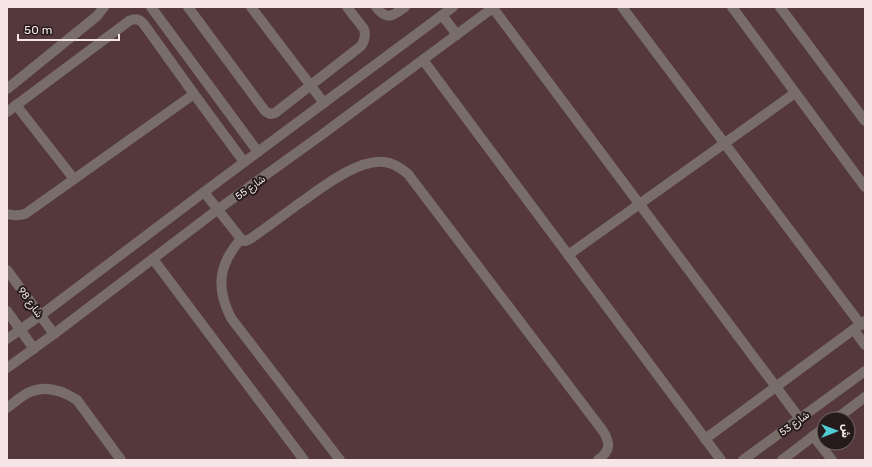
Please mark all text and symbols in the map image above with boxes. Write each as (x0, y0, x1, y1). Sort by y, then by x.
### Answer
scale bar (18, 16, 119, 42)
text: 50 m (24, 23, 52, 37)
street label: شارع 55 (233, 173, 269, 204)
street label: شارع 98 (14, 285, 45, 321)
street label: شارع 53 (777, 409, 813, 440)
north arrow (816, 411, 856, 451)
text: ش (839, 424, 852, 438)

